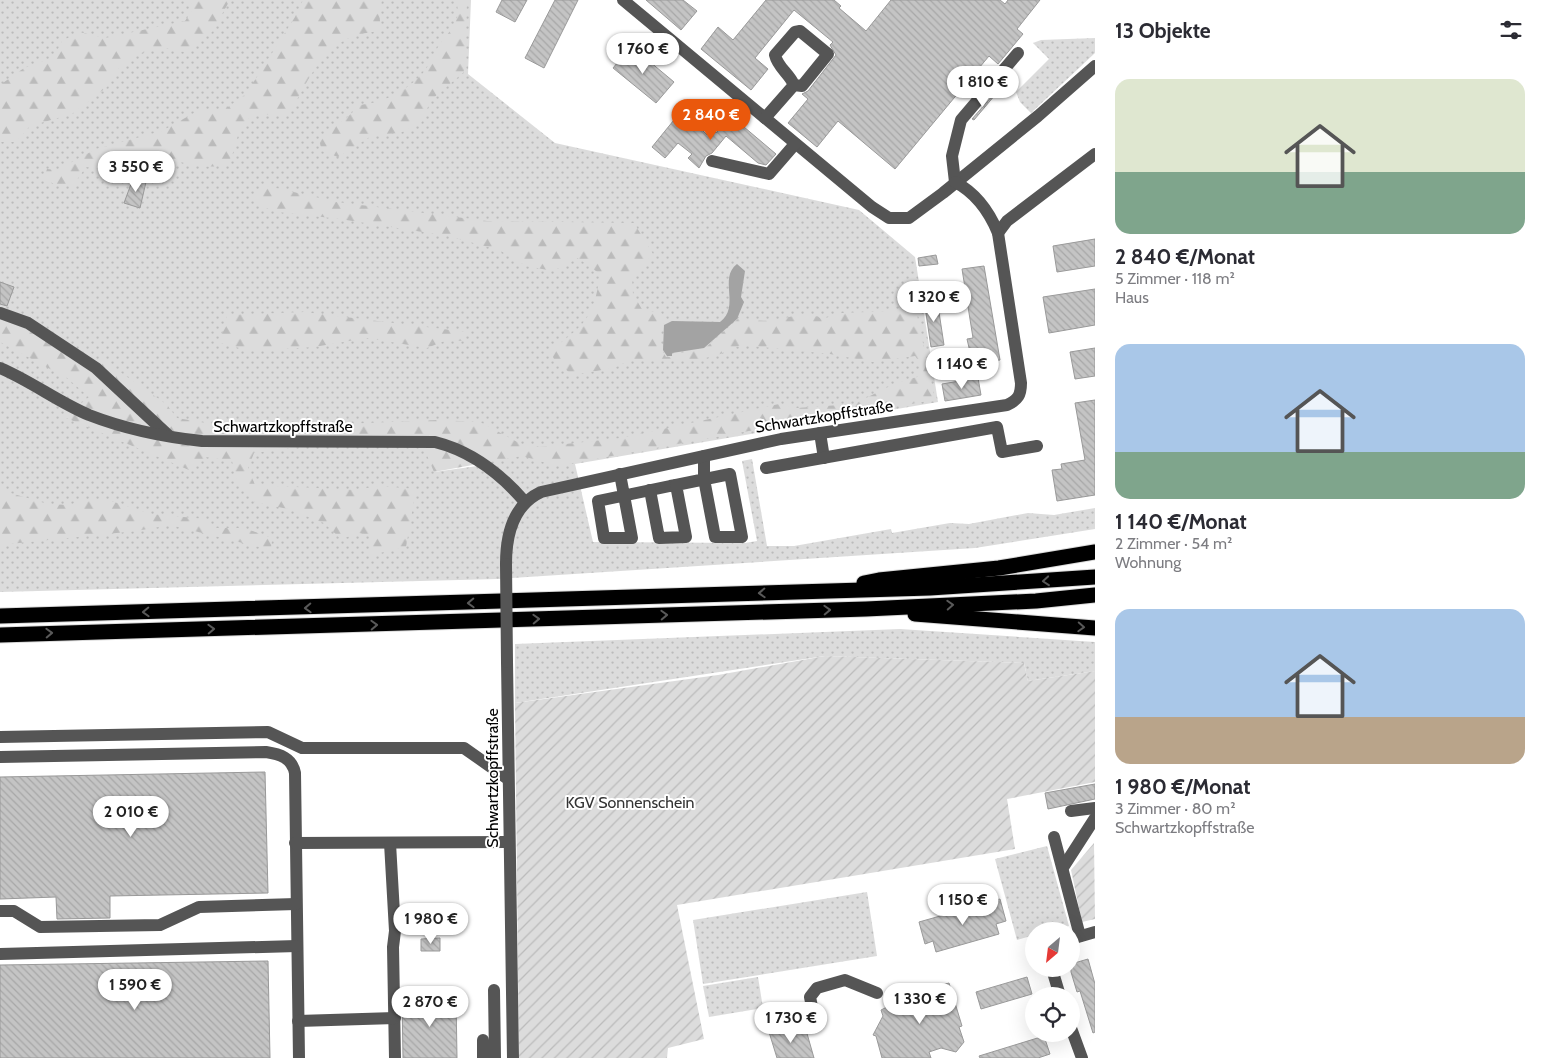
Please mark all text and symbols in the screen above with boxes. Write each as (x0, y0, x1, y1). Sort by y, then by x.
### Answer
icon: filters (1497, 16, 1525, 44)
text: 13 Objekte (1115, 18, 1211, 43)
pin: 1 760 € (597, 32, 689, 75)
text: 1 760 € (617, 39, 669, 58)
pin: 1 810 € (937, 66, 1029, 108)
text: 1 810 € (958, 72, 1008, 91)
pin: 2 840 € (665, 98, 757, 141)
text: 2 840 € (683, 105, 739, 124)
icon: home (1275, 111, 1365, 201)
pin: 3 550 € (90, 150, 182, 193)
text: 3 550 € (109, 157, 163, 176)
text: 2 840 €/Monat (1115, 244, 1255, 269)
text: 5 Zimmer · 118 m² (1115, 269, 1235, 288)
pin: 1 320 € (888, 280, 980, 323)
text: 1 320 € (908, 287, 960, 306)
text: Haus (1115, 288, 1149, 307)
pin: 1 140 € (916, 348, 1008, 390)
text: 1 140 € (937, 354, 987, 373)
icon: home (1275, 376, 1365, 466)
street label: Schwartzkopffstraße (754, 396, 894, 437)
street label: Schwartzkopffstraße (213, 417, 353, 436)
text: 1 140 €/Monat (1115, 509, 1247, 534)
text: 2 Zimmer · 54 m² (1115, 534, 1232, 553)
text: Wohnung (1115, 553, 1181, 572)
one-way arrow (1042, 575, 1050, 586)
one-way arrow (758, 588, 766, 599)
one-way arrow (466, 598, 474, 608)
one-way arrow (946, 600, 954, 610)
one-way arrow (304, 602, 312, 613)
one-way arrow (824, 605, 831, 615)
one-way arrow (141, 607, 149, 617)
one-way arrow (661, 610, 669, 620)
one-way arrow (532, 614, 540, 625)
one-way arrow (370, 619, 378, 630)
one-way arrow (1078, 622, 1086, 633)
one-way arrow (208, 624, 215, 634)
one-way arrow (45, 628, 53, 638)
icon: home (1275, 641, 1365, 731)
street label: Schwartzkopffstraße (483, 708, 502, 848)
text: 1 980 €/Monat (1115, 774, 1250, 799)
park label: KGV Sonnenschein (566, 793, 695, 812)
pin: 2 010 € (85, 796, 177, 838)
text: 3 Zimmer · 80 m² (1115, 799, 1235, 818)
text: 2 010 € (104, 802, 158, 821)
text: Schwartzkopffstraße (1115, 818, 1254, 837)
pin: 1 150 € (917, 884, 1009, 926)
text: 1 150 € (938, 890, 988, 909)
pin: 1 980 € (385, 902, 477, 945)
text: 1 980 € (404, 909, 458, 928)
north arrow (1025, 922, 1080, 978)
map controls (1025, 922, 1080, 1042)
pin: 1 590 € (89, 968, 181, 1011)
text: 1 590 € (109, 975, 161, 994)
pin: 1 330 € (874, 982, 966, 1025)
pin: 2 870 € (384, 986, 476, 1028)
button: locate (1025, 987, 1080, 1042)
text: 1 330 € (894, 989, 946, 1008)
text: 2 870 € (403, 992, 457, 1011)
pin: 1 730 € (745, 1002, 837, 1044)
text: 1 730 € (765, 1008, 817, 1027)

